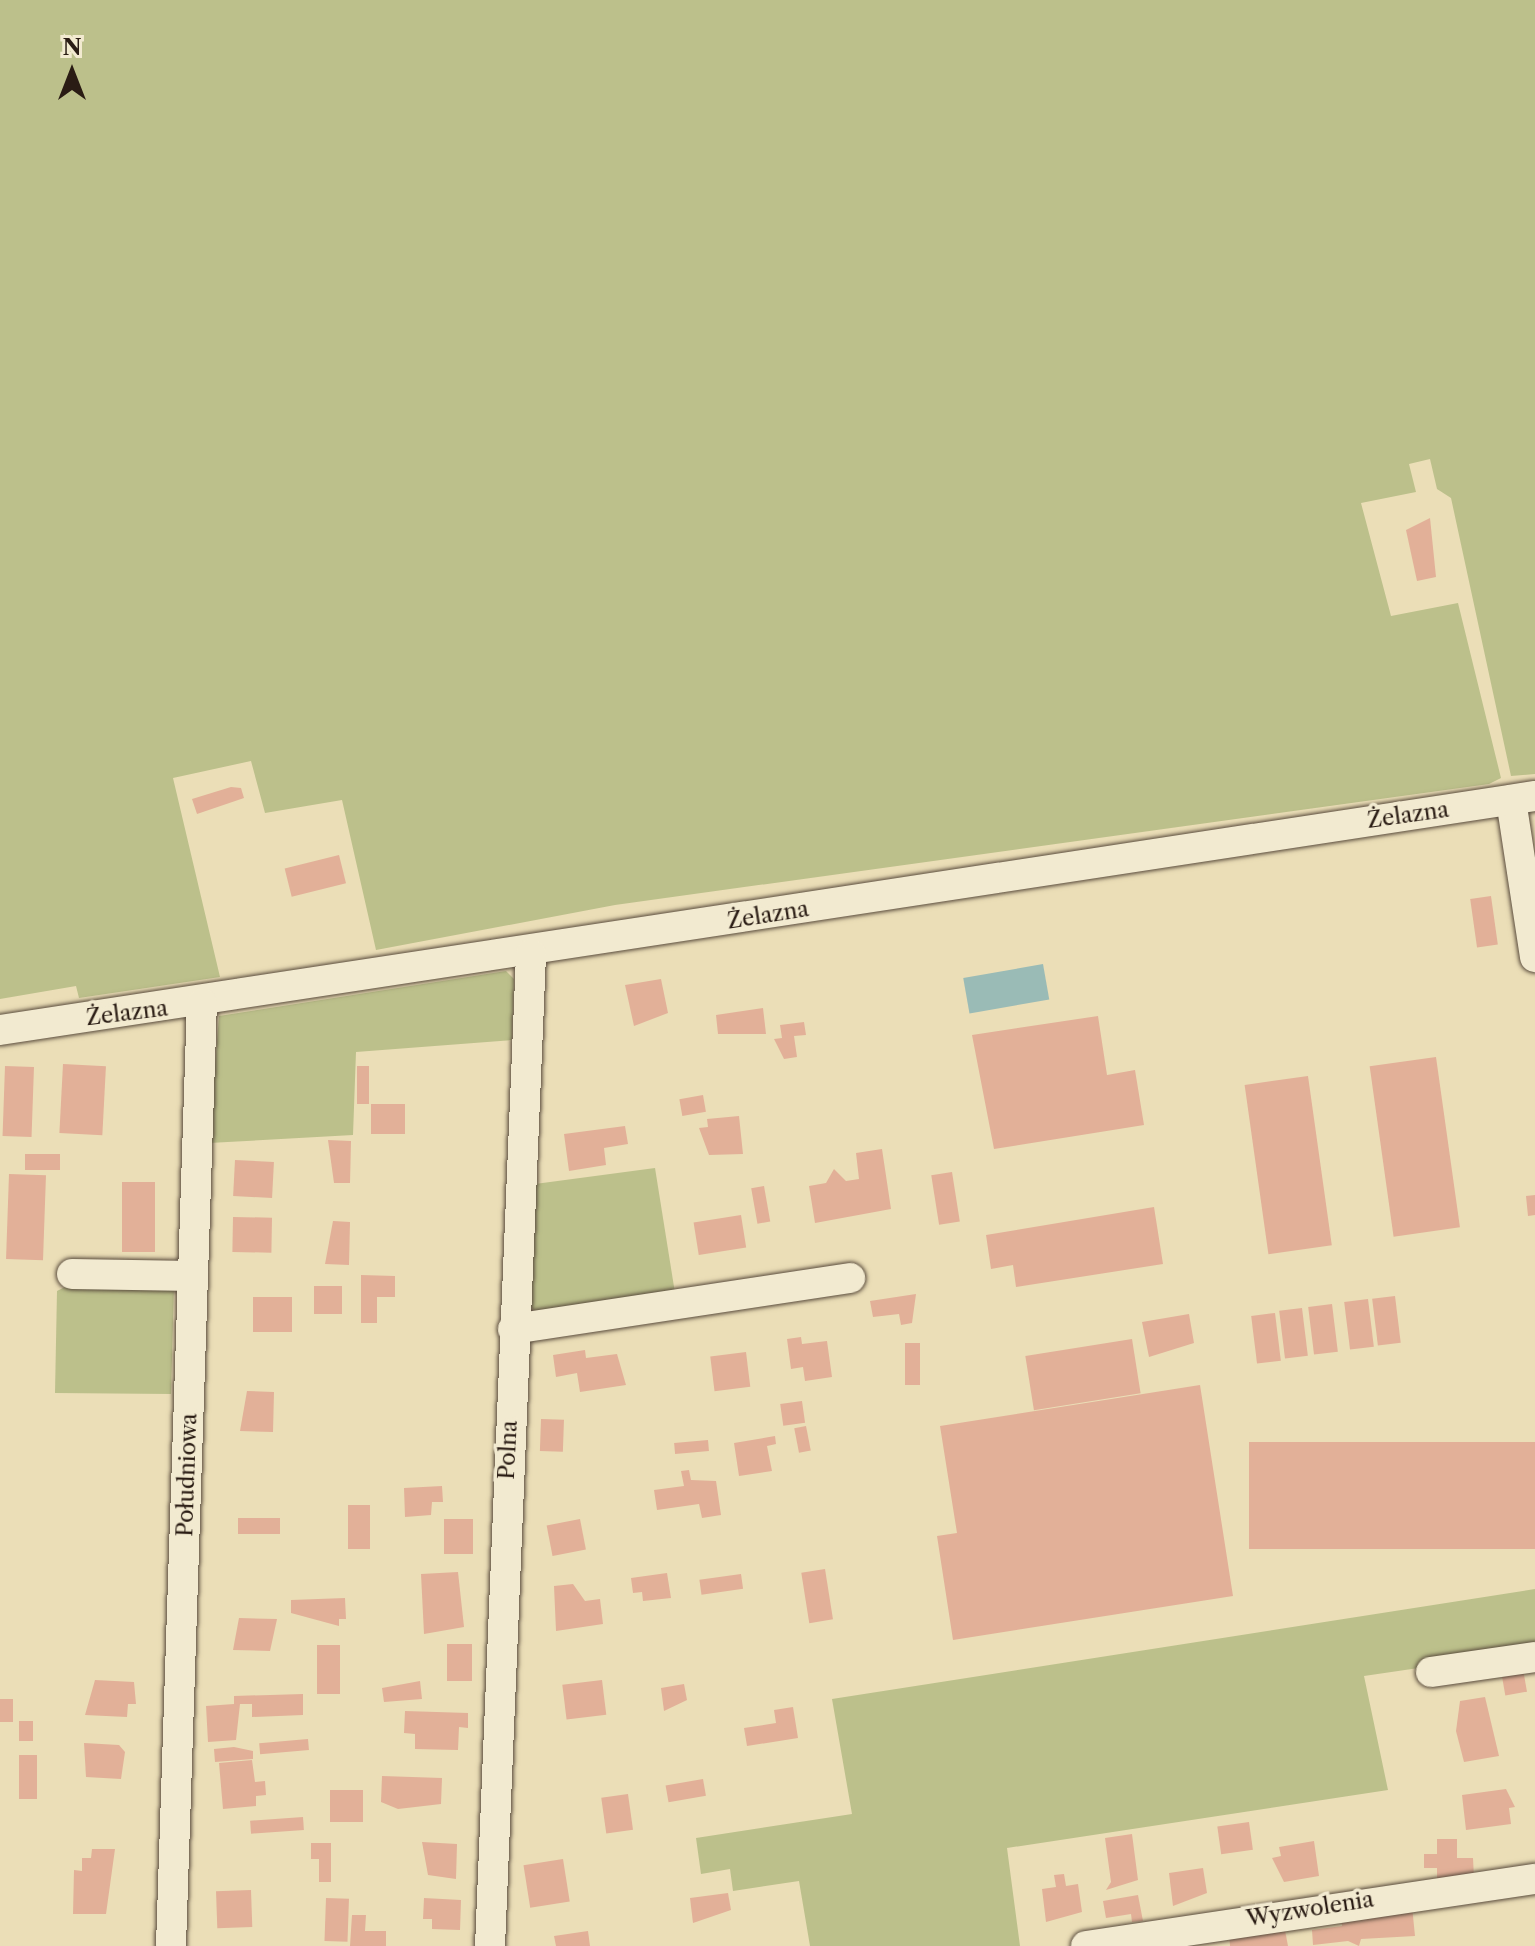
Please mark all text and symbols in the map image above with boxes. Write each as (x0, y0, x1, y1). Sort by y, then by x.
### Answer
north arrow (32, 32, 112, 112)
text: N (62, 34, 82, 61)
street label: Żelazna (1366, 796, 1450, 834)
street label: Żelazna (725, 896, 811, 934)
street label: Żelazna (85, 995, 169, 1031)
street label: Południowa (172, 1413, 202, 1537)
street label: Polna (493, 1420, 523, 1480)
street label: Wyzwolenia (1244, 1886, 1376, 1932)

